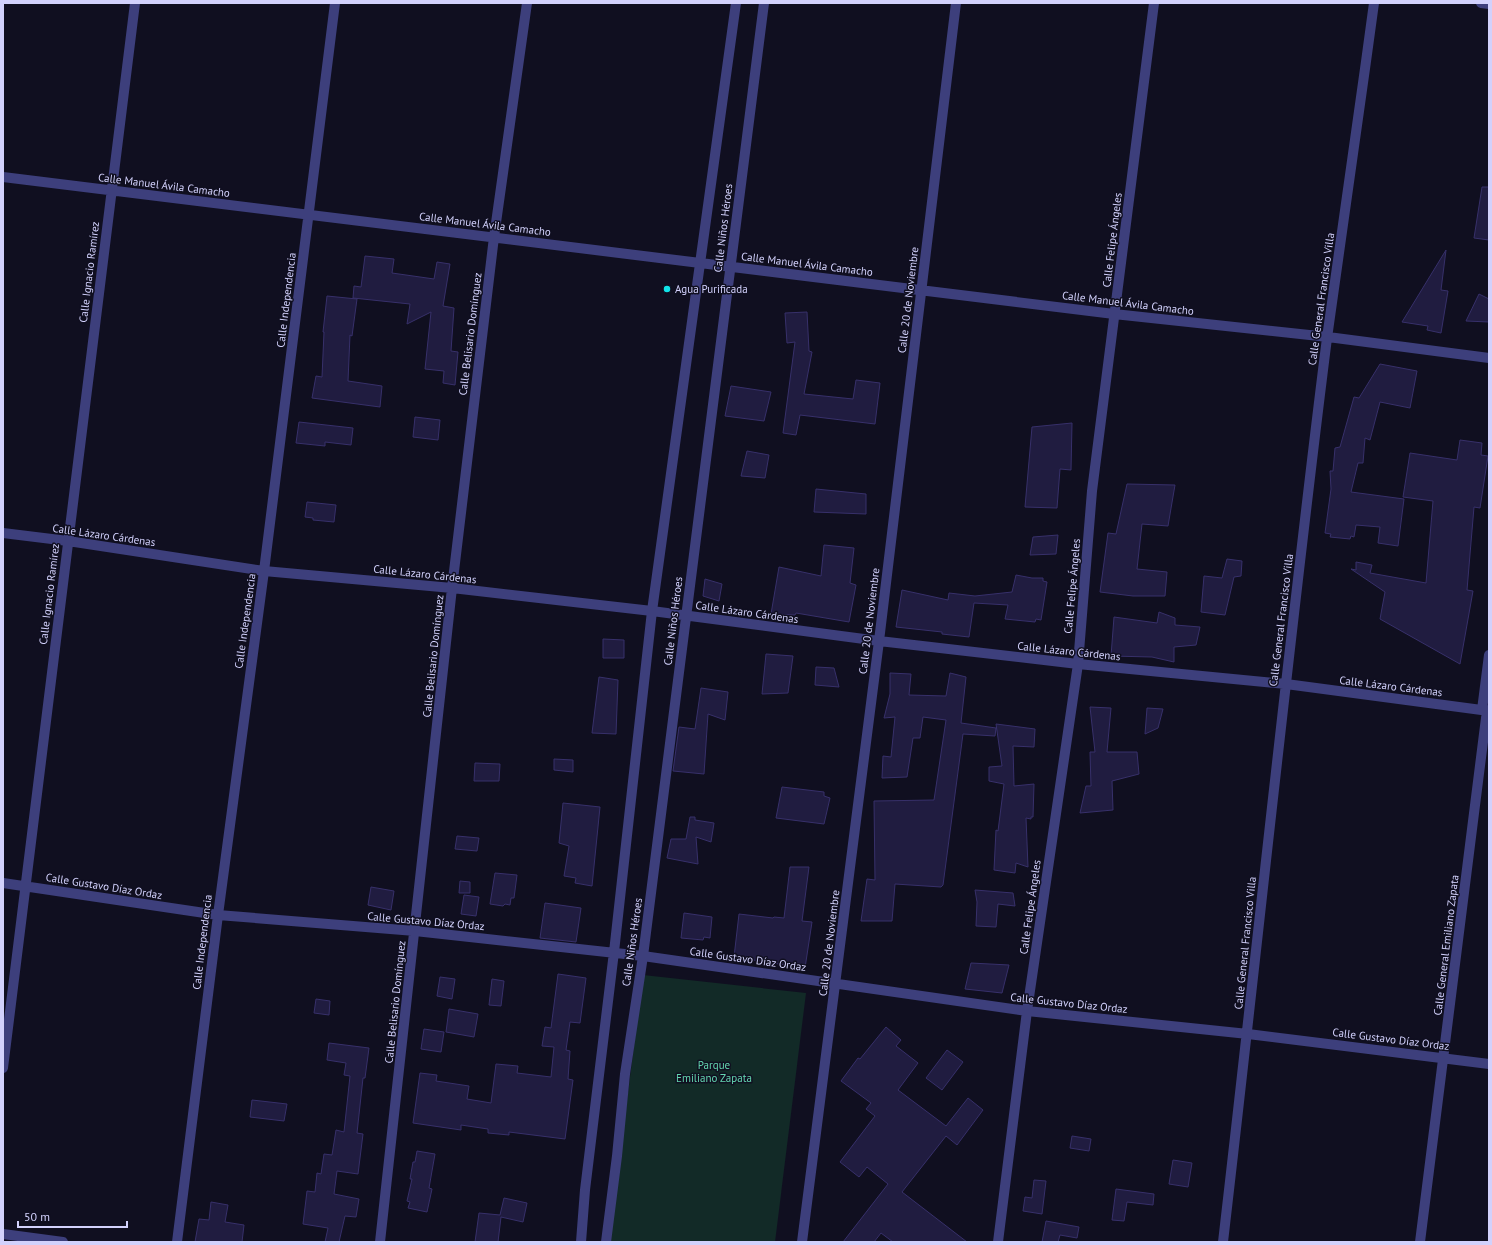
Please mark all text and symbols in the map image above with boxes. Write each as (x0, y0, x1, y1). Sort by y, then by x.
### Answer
street label: Calle Manuel Ávila Camacho (97, 170, 231, 200)
street label: Calle Niños Héroes (711, 183, 735, 273)
street label: Calle Felipe Ángeles (1099, 191, 1125, 288)
street label: Calle Manuel Ávila Camacho (418, 209, 552, 239)
street label: Calle Ignacio Ramírez (76, 221, 102, 323)
street label: Calle General Francisco Villa (1305, 232, 1337, 366)
street label: Calle 20 de Noviembre (895, 246, 922, 354)
street label: Calle Manuel Ávila Camacho (740, 249, 874, 279)
street label: Calle Independencia (273, 252, 299, 348)
street label: Calle Belisario Domínguez (456, 272, 484, 396)
place label: Agua Purificada (675, 282, 748, 296)
marker: Agua Purificada (662, 284, 672, 294)
street label: Calle Manuel Ávila Camacho (1061, 288, 1195, 318)
street label: Calle Lázaro Cárdenas (52, 521, 157, 549)
street label: Calle Felipe Ángeles (1061, 537, 1083, 634)
street label: Calle Ignacio Ramírez (36, 543, 62, 645)
street label: Calle General Francisco Villa (1266, 553, 1296, 687)
street label: Calle Lázaro Cárdenas (373, 562, 478, 586)
street label: Calle 20 de Noviembre (856, 567, 883, 675)
street label: Calle Independencia (231, 573, 259, 669)
street label: Calle Niños Héroes (661, 576, 685, 666)
street label: Calle Belisario Domínguez (420, 594, 446, 718)
street label: Calle Lázaro Cárdenas (695, 598, 800, 626)
street label: Calle Lázaro Cárdenas (1017, 639, 1122, 663)
street label: Calle Lázaro Cárdenas (1339, 673, 1444, 699)
street label: Calle Felipe Ángeles (1016, 858, 1044, 955)
street label: Calle Gustavo Díaz Ordaz (45, 870, 163, 902)
street label: Calle General Emiliano Zapata (1430, 874, 1462, 1016)
street label: Calle General Francisco Villa (1231, 876, 1259, 1010)
street label: Calle 20 de Noviembre (816, 889, 843, 997)
street label: Calle Independencia (189, 894, 215, 990)
street label: Calle Niños Héroes (619, 897, 645, 987)
street label: Calle Gustavo Díaz Ordaz (367, 909, 485, 933)
street label: Calle Belisario Domínguez (382, 940, 408, 1064)
street label: Calle Gustavo Díaz Ordaz (689, 944, 807, 974)
street label: Calle Gustavo Díaz Ordaz (1010, 990, 1128, 1016)
street label: Calle Gustavo Díaz Ordaz (1332, 1025, 1450, 1053)
park label: Parque Emiliano Zapata (676, 1058, 752, 1085)
scale bar (18, 1203, 127, 1229)
text: 50 m (24, 1209, 50, 1224)

